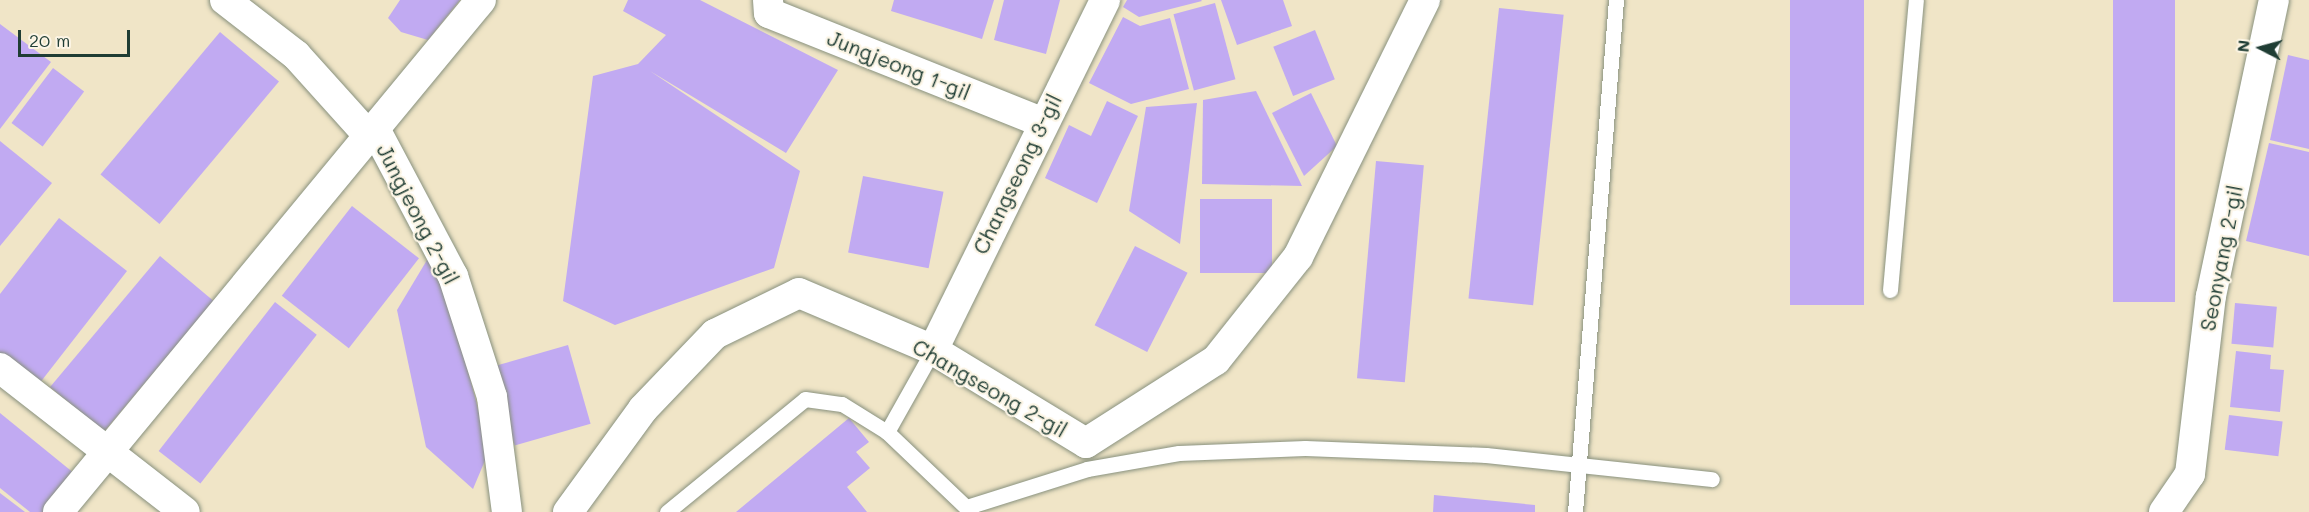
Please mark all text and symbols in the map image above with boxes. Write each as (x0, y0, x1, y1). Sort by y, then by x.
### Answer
scale bar (21, 18, 134, 56)
north arrow (2231, 18, 2291, 78)
street label: Jungjeong 1-gil (824, 25, 974, 105)
text: 20 m (29, 28, 70, 52)
text: N (2232, 39, 2254, 53)
street label: Changseong 3-gil (967, 90, 1067, 258)
street label: Jungjeong 2-gil (372, 140, 464, 288)
street label: Seonyang 2-gil (2195, 183, 2247, 333)
street label: Changseong 2-gil (908, 333, 1072, 443)

